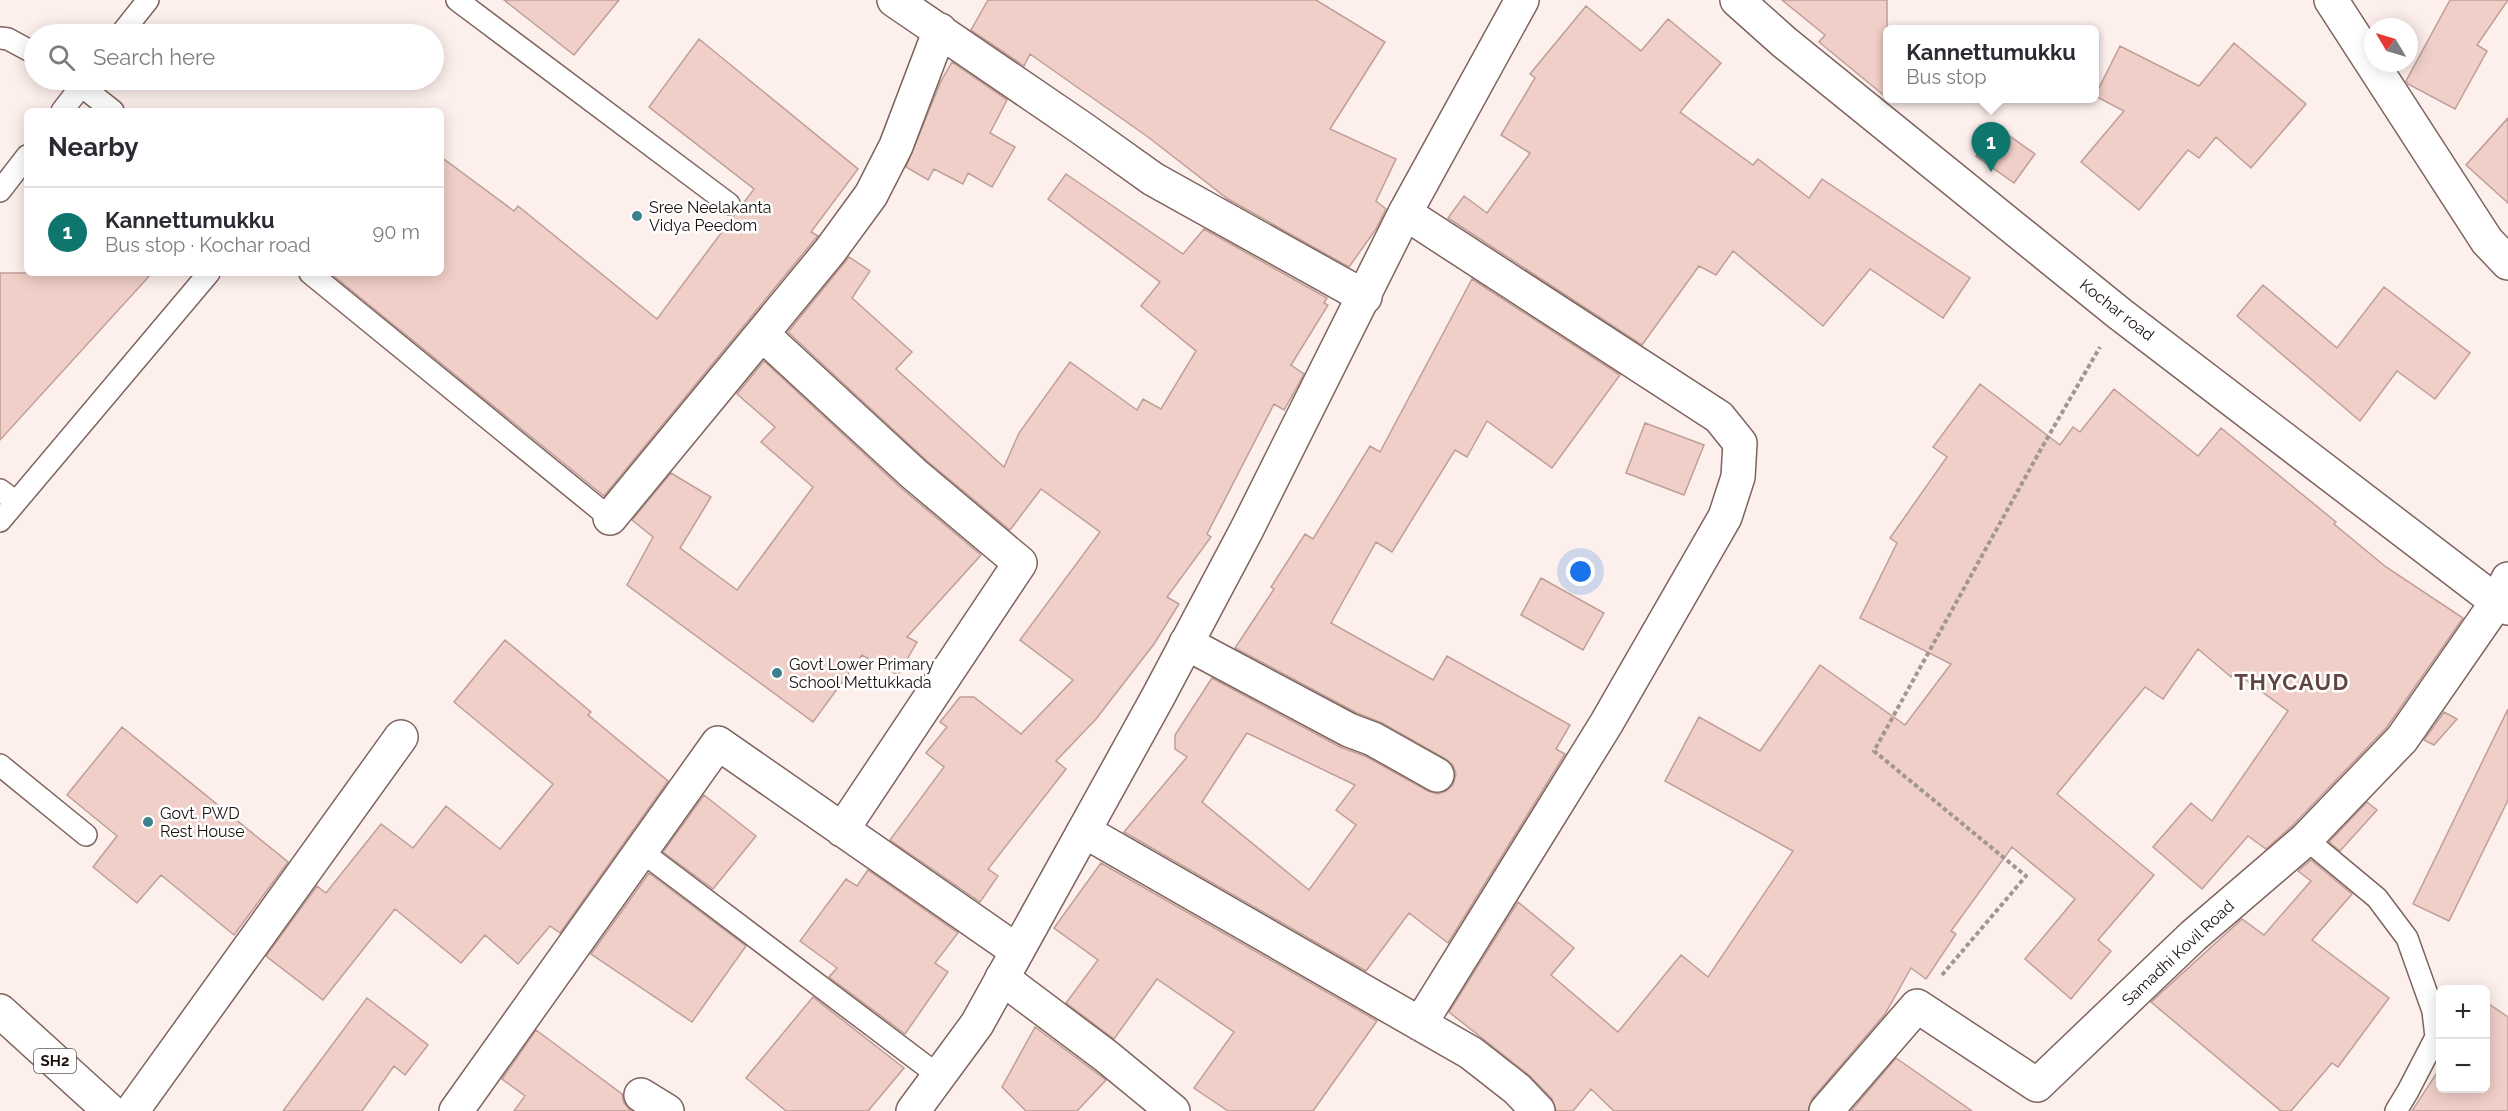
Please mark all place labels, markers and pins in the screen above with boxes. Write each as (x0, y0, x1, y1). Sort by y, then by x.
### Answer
pin: 1 (1972, 122, 2010, 172)
place label: Sree Neelakanta Vidya Peedom (649, 198, 772, 235)
marker: Sree Neelakanta Vidya Peedom (630, 209, 644, 223)
place label: Govt Lower Primary School Mettukkada (789, 655, 935, 692)
marker: Govt Lower Primary School Mettukkada (770, 666, 784, 680)
place label: Govt. PWD Rest House (160, 804, 245, 841)
marker: Govt. PWD Rest House (141, 815, 155, 829)

